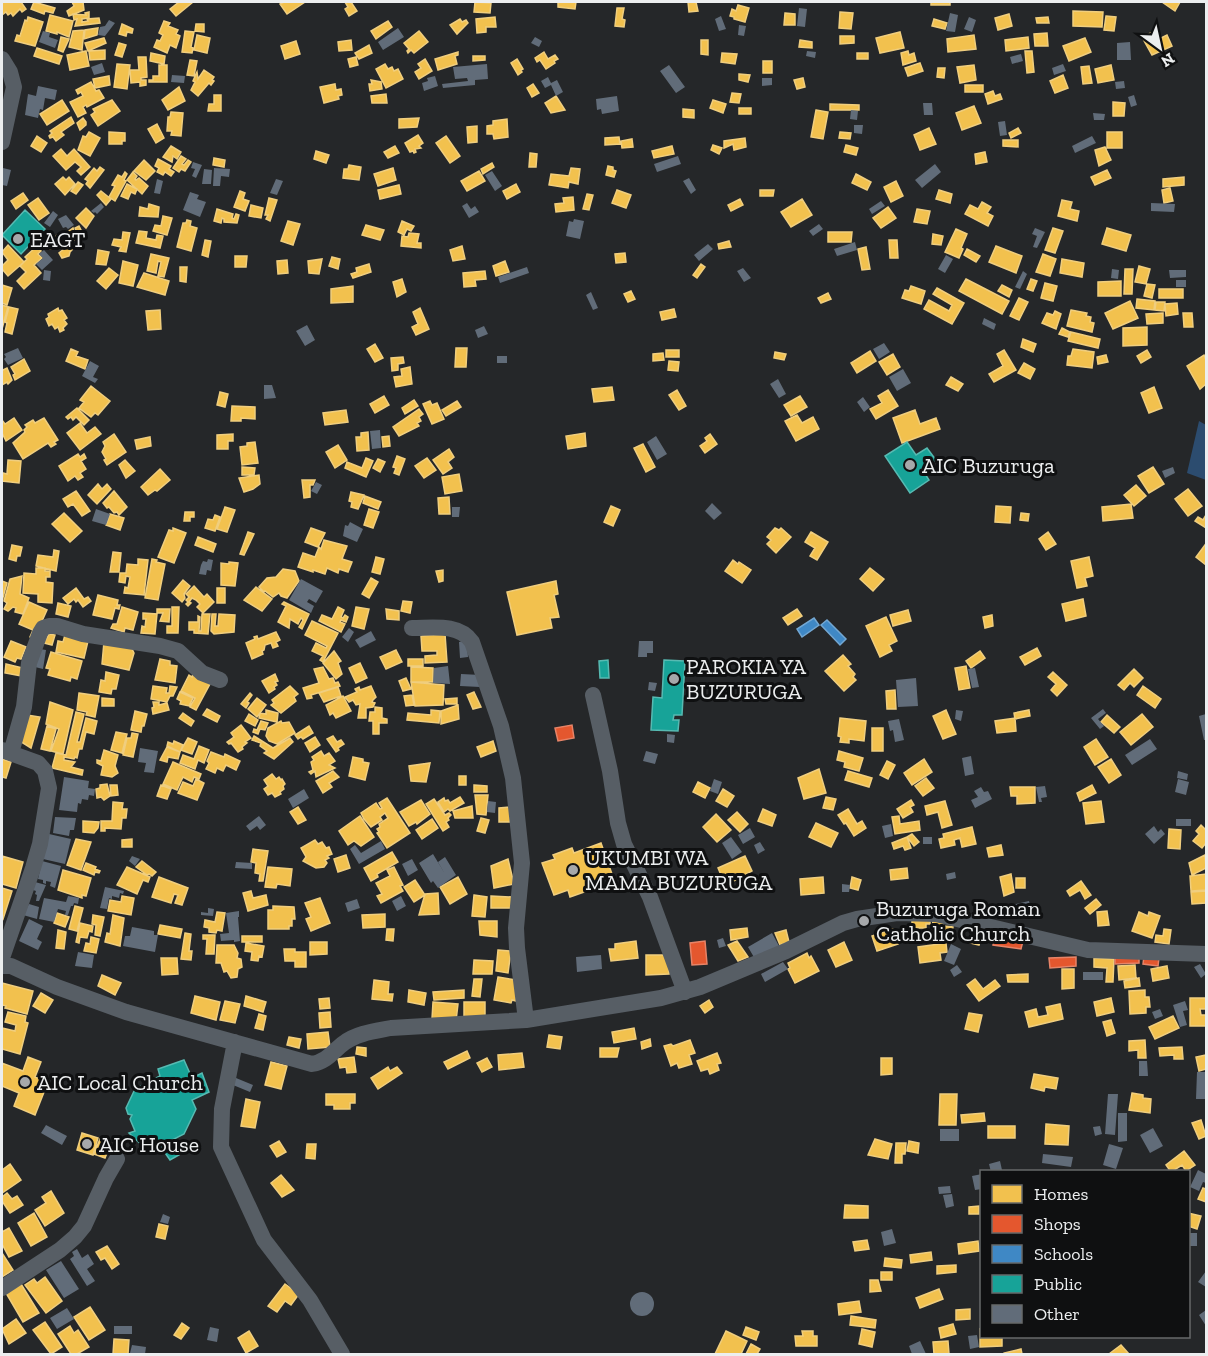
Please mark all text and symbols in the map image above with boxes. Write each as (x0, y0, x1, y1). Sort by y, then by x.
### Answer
north arrow (1130, 18, 1190, 78)
text: N (1158, 49, 1178, 71)
place label: EAGT (30, 226, 86, 253)
marker: EAGT (11, 232, 25, 246)
place label: AIC Buzuruga (922, 452, 1055, 479)
marker: AIC Buzuruga (903, 458, 917, 472)
place label: PAROKIA YA BUZURUGA (686, 653, 807, 705)
marker: PAROKIA YA BUZURUGA (667, 672, 681, 686)
place label: UKUMBI WA MAMA BUZURUGA (585, 844, 773, 896)
marker: UKUMBI WA MAMA BUZURUGA (566, 863, 580, 877)
place label: Buzuruga Roman Catholic Church (876, 895, 1041, 947)
marker: Buzuruga Roman Catholic Church (857, 914, 871, 928)
place label: AIC Local Church (37, 1069, 203, 1096)
marker: AIC Local Church (18, 1075, 32, 1089)
place label: AIC House (99, 1131, 199, 1158)
marker: AIC House (80, 1137, 94, 1151)
legend (980, 1170, 1190, 1338)
text: Homes (1034, 1183, 1088, 1205)
text: Shops (1034, 1213, 1081, 1235)
text: Schools (1034, 1243, 1093, 1265)
text: Public (1034, 1273, 1082, 1295)
text: Other (1034, 1303, 1080, 1325)

